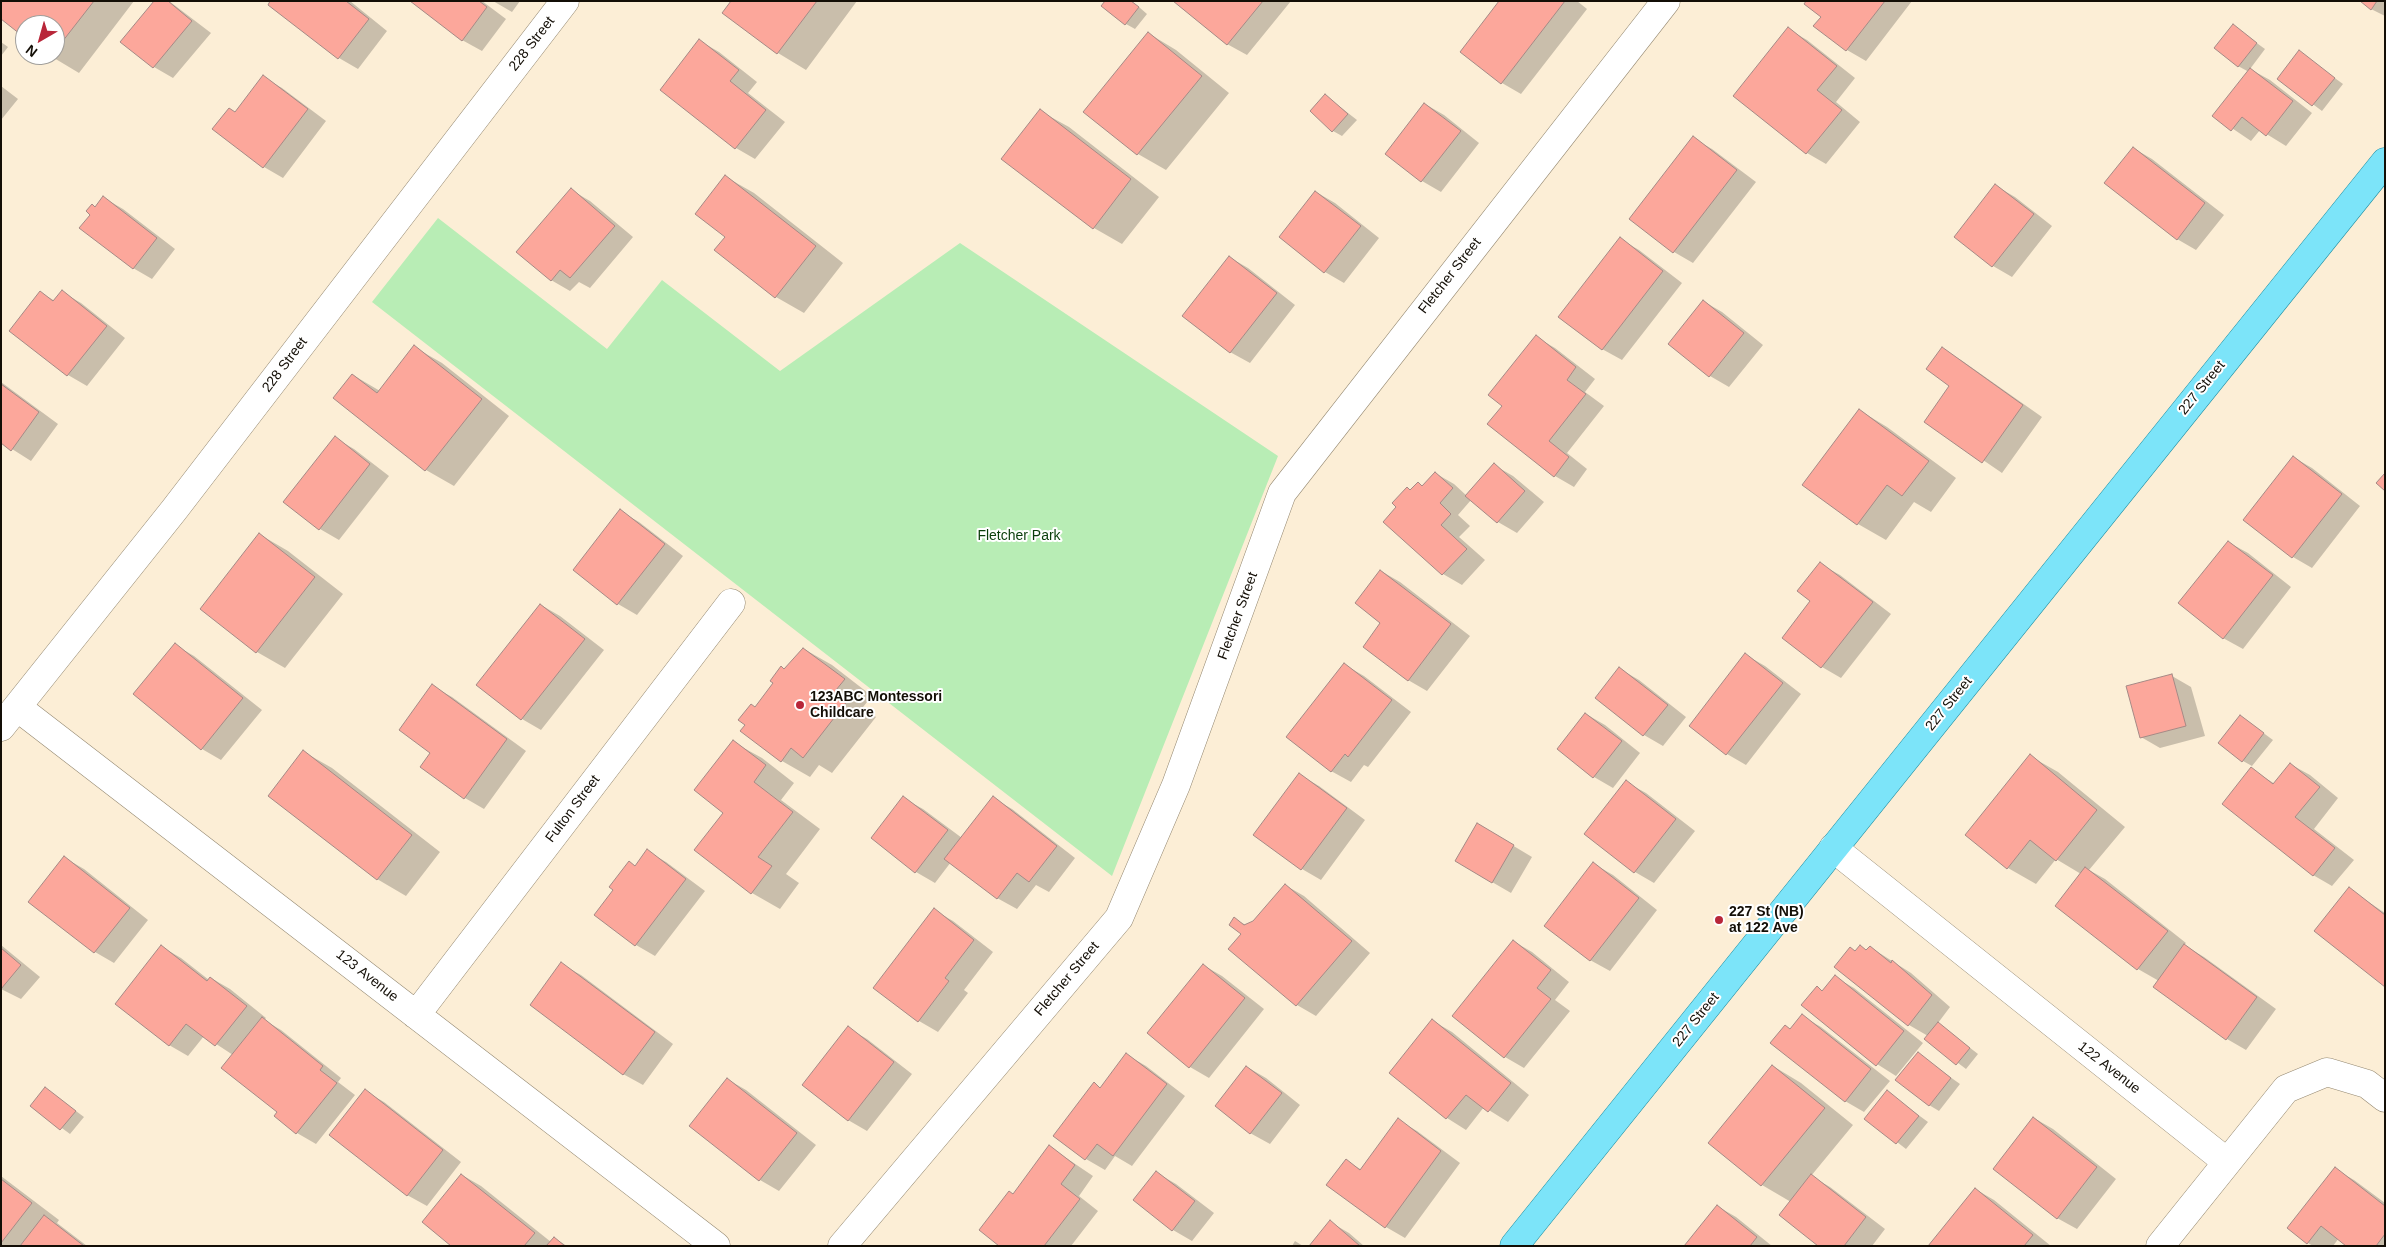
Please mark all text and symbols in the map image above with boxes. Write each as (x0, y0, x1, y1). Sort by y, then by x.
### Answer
street label: 228 Street (505, 13, 559, 75)
north arrow (15, 15, 65, 65)
text: N (22, 42, 40, 60)
street label: Fletcher Street (1415, 235, 1485, 317)
street label: 228 Street (259, 334, 311, 396)
street label: 227 Street (2175, 358, 2229, 418)
park label: Fletcher Park (977, 528, 1061, 544)
street label: Fletcher Street (1214, 570, 1262, 662)
street label: 227 Street (1922, 674, 1976, 734)
place label: 123ABC Montessori Childcare (810, 689, 942, 722)
marker: 123ABC Montessori Childcare (794, 699, 806, 711)
street label: Fulton Street (542, 772, 604, 846)
place label: 227 St (NB) at 122 Ave (1729, 904, 1804, 936)
marker: 227 St (NB) at 122 Ave (1713, 914, 1725, 926)
street label: Fletcher Street (1031, 938, 1103, 1020)
street label: 123 Avenue (332, 946, 402, 1006)
street label: 227 Street (1669, 990, 1723, 1050)
street label: 122 Avenue (2074, 1038, 2144, 1098)

